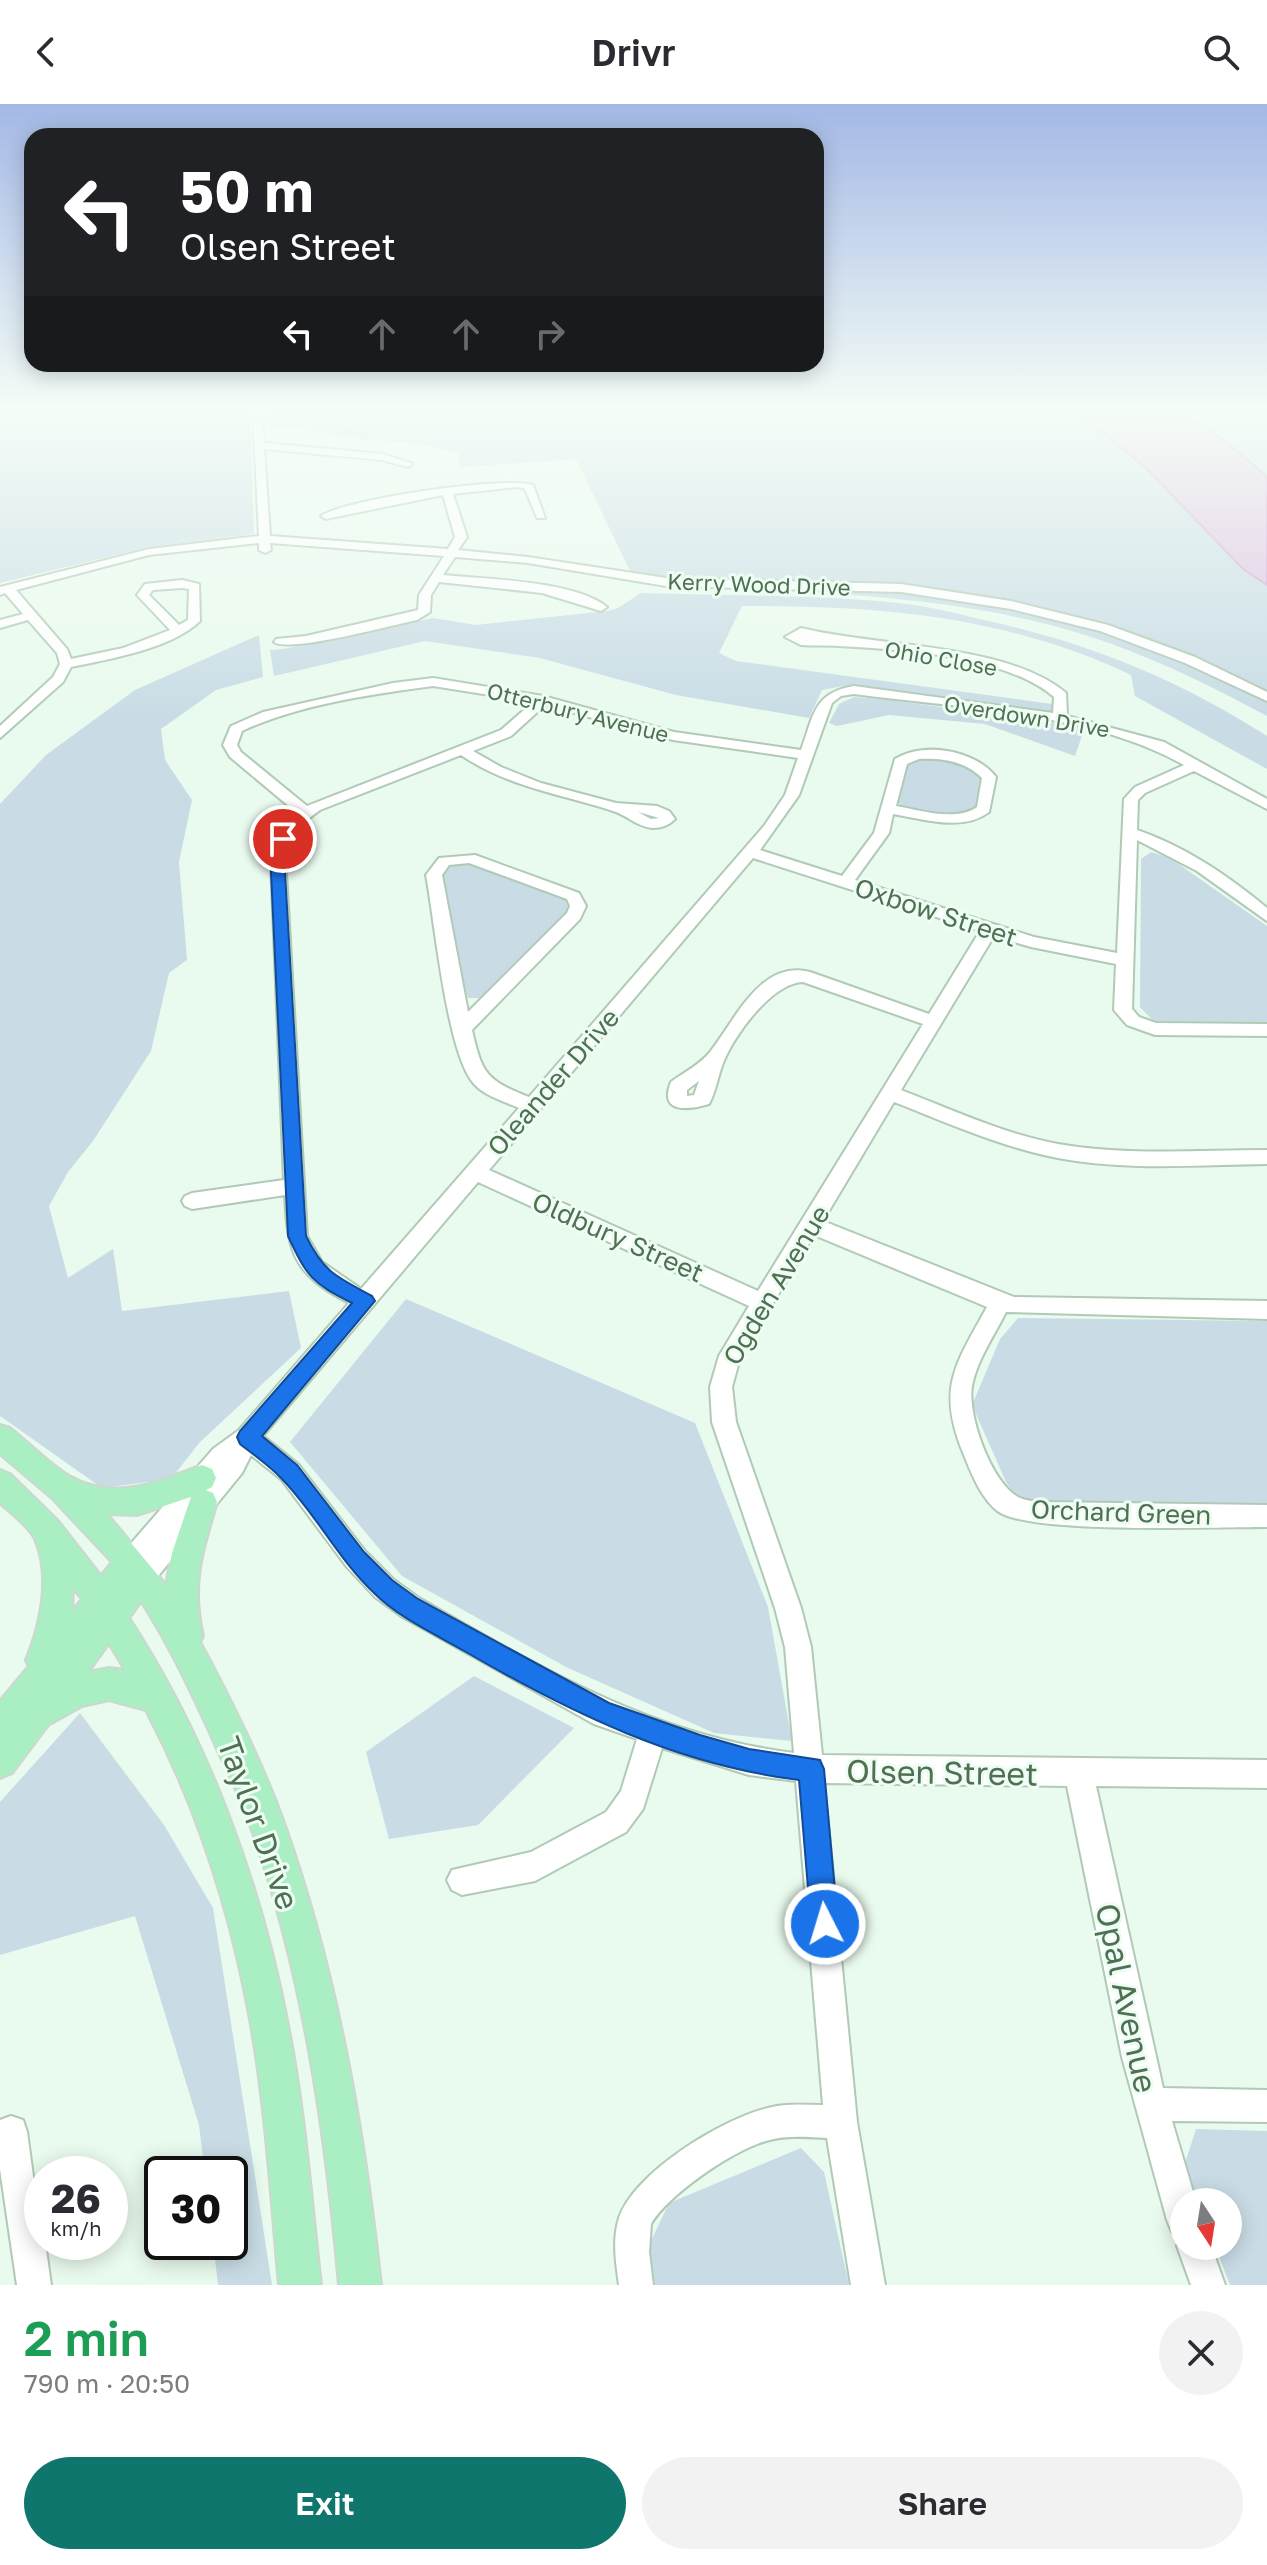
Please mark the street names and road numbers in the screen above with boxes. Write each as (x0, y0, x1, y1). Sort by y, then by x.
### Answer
street label: Kerry Wood Drive (667, 567, 851, 601)
street label: Ohio Close (883, 635, 999, 681)
street label: Otterbury Avenue (484, 676, 672, 748)
street label: Overdown Drive (942, 690, 1112, 742)
street label: Oxbow Street (851, 871, 1021, 953)
street label: Oleander Drive (481, 1002, 625, 1162)
street label: Oldbury Street (528, 1185, 708, 1289)
street label: Ogden Avenue (716, 1200, 836, 1370)
street label: Orchard Green (1030, 1493, 1212, 1531)
street label: Taylor Drive (210, 1731, 308, 1915)
street label: Olsen Street (846, 1751, 1038, 1793)
street label: Opal Avenue (1088, 1900, 1166, 2096)

